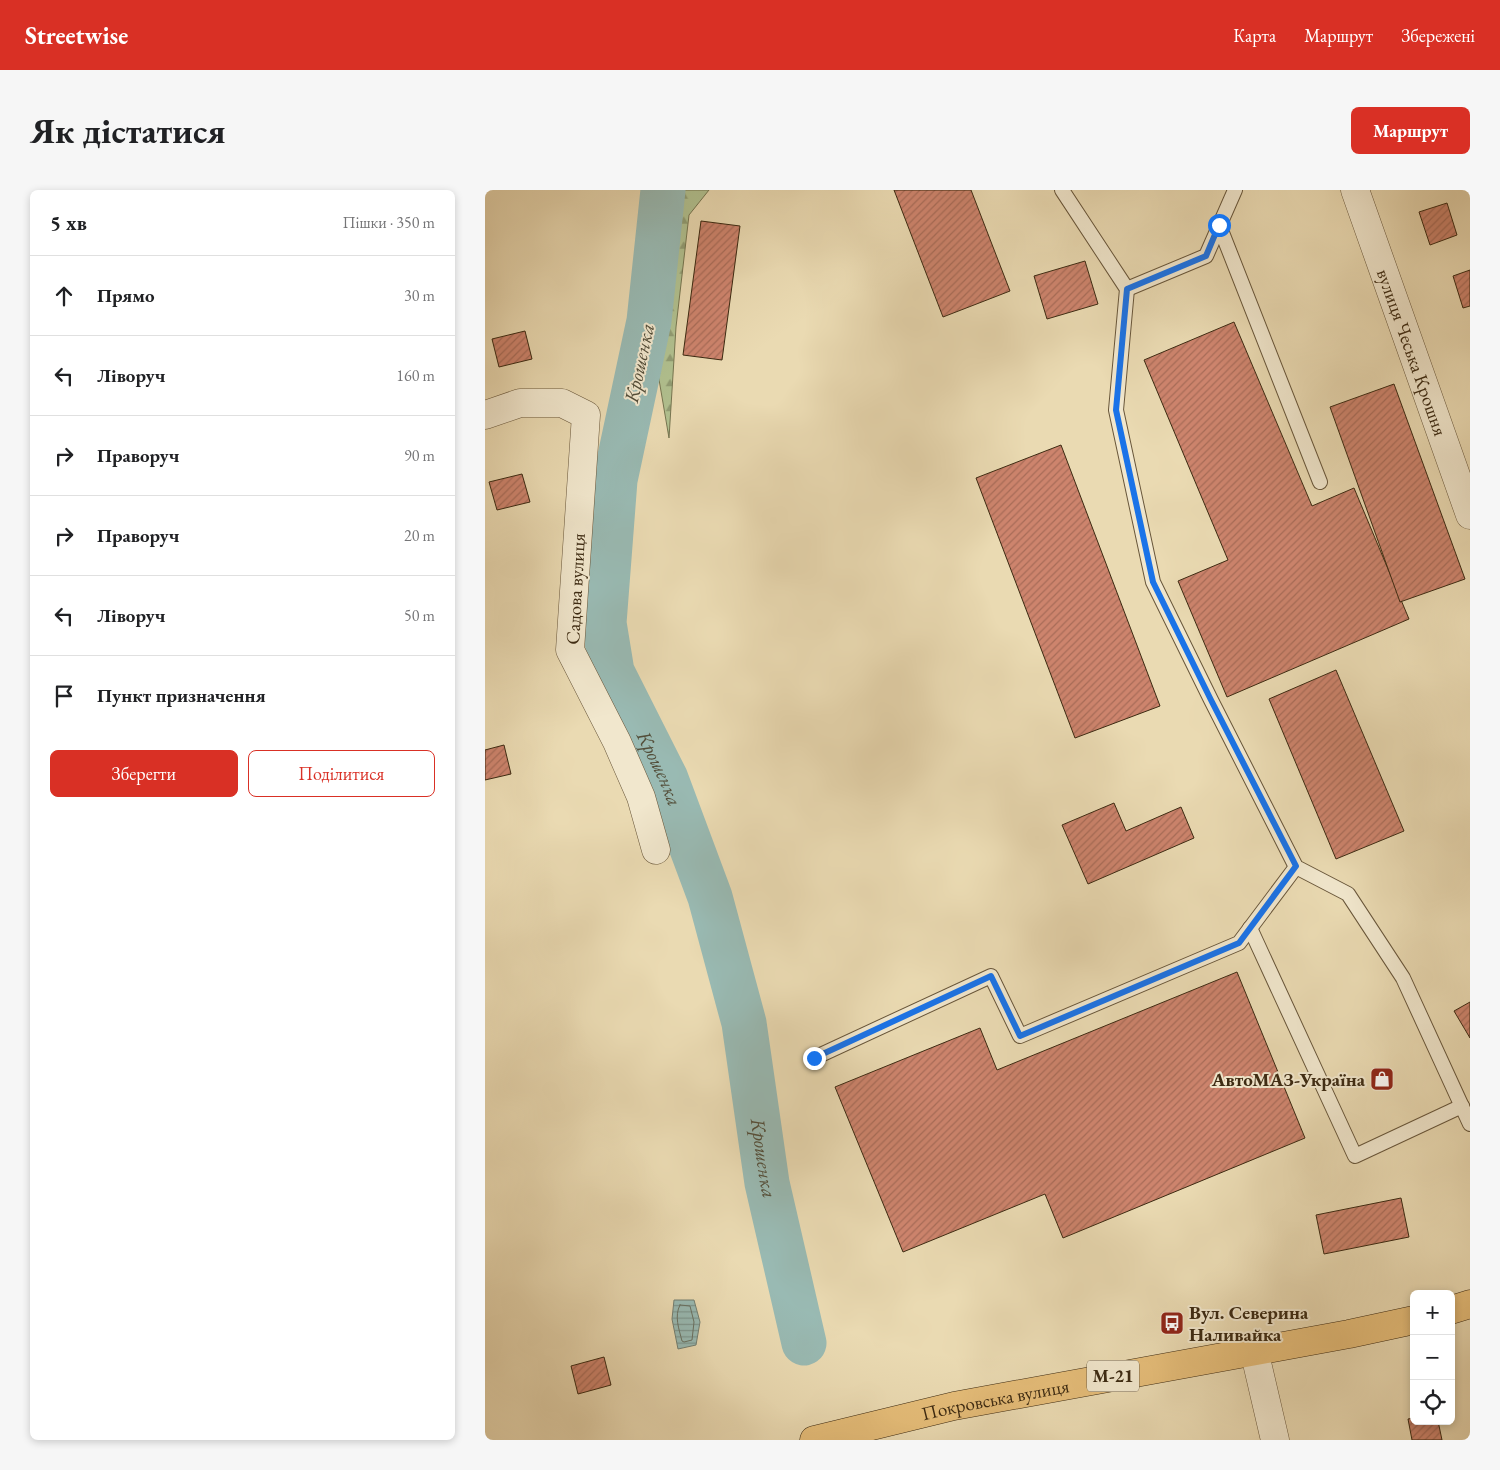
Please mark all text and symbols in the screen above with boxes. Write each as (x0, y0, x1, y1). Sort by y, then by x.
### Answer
text: Streetwise (25, 20, 128, 51)
text: Карта (1233, 24, 1276, 47)
text: Маршрут (1304, 24, 1373, 47)
text: Збережені (1401, 24, 1475, 47)
button: Маршрут (1351, 107, 1470, 154)
text: Як дістатися (30, 108, 225, 153)
text: 5 хв (50, 209, 87, 236)
text: Пішки · 350 m (342, 212, 435, 233)
route start (1208, 214, 1231, 237)
street label: вулиця Чеська Крошня (1371, 265, 1453, 440)
icon: ahead (50, 282, 78, 310)
text: Прямо (97, 283, 155, 308)
text: 30 m (404, 285, 435, 306)
water label: Крошенка (618, 321, 660, 406)
icon: left (50, 362, 78, 390)
text: Ліворуч (97, 363, 165, 388)
text: 160 m (396, 365, 435, 386)
icon: right (50, 442, 78, 470)
text: Праворуч (97, 443, 179, 468)
text: 90 m (404, 445, 435, 466)
icon: right (50, 522, 78, 550)
text: Праворуч (97, 523, 179, 548)
text: 20 m (404, 525, 435, 546)
street label: Садова вулиця (560, 532, 591, 645)
icon: left (50, 602, 78, 630)
text: Ліворуч (97, 603, 165, 628)
text: 50 m (404, 605, 435, 626)
icon: arrive (50, 682, 78, 710)
text: Пункт призначення (97, 683, 266, 708)
water label: Крошенка (630, 725, 688, 810)
button: Зберегти (50, 750, 238, 797)
button: Поділитися (248, 750, 435, 797)
route end (803, 1047, 826, 1070)
shop icon: АвтоМАЗ-Україна (1369, 1066, 1395, 1092)
place label: АвтоМАЗ-Україна (1211, 1067, 1366, 1092)
water label: Крошенка (745, 1115, 783, 1200)
map controls (1410, 1290, 1455, 1425)
button: + (1410, 1290, 1455, 1335)
place label: Вул. Северина Наливайка (1189, 1300, 1309, 1347)
bus stop icon: Вул. Северина Наливайка (1159, 1310, 1185, 1336)
button: − (1410, 1335, 1455, 1380)
road number: М-21 (1087, 1360, 1139, 1392)
street label: Покровська вулиця (919, 1373, 1072, 1426)
button: locate (1410, 1380, 1455, 1425)

